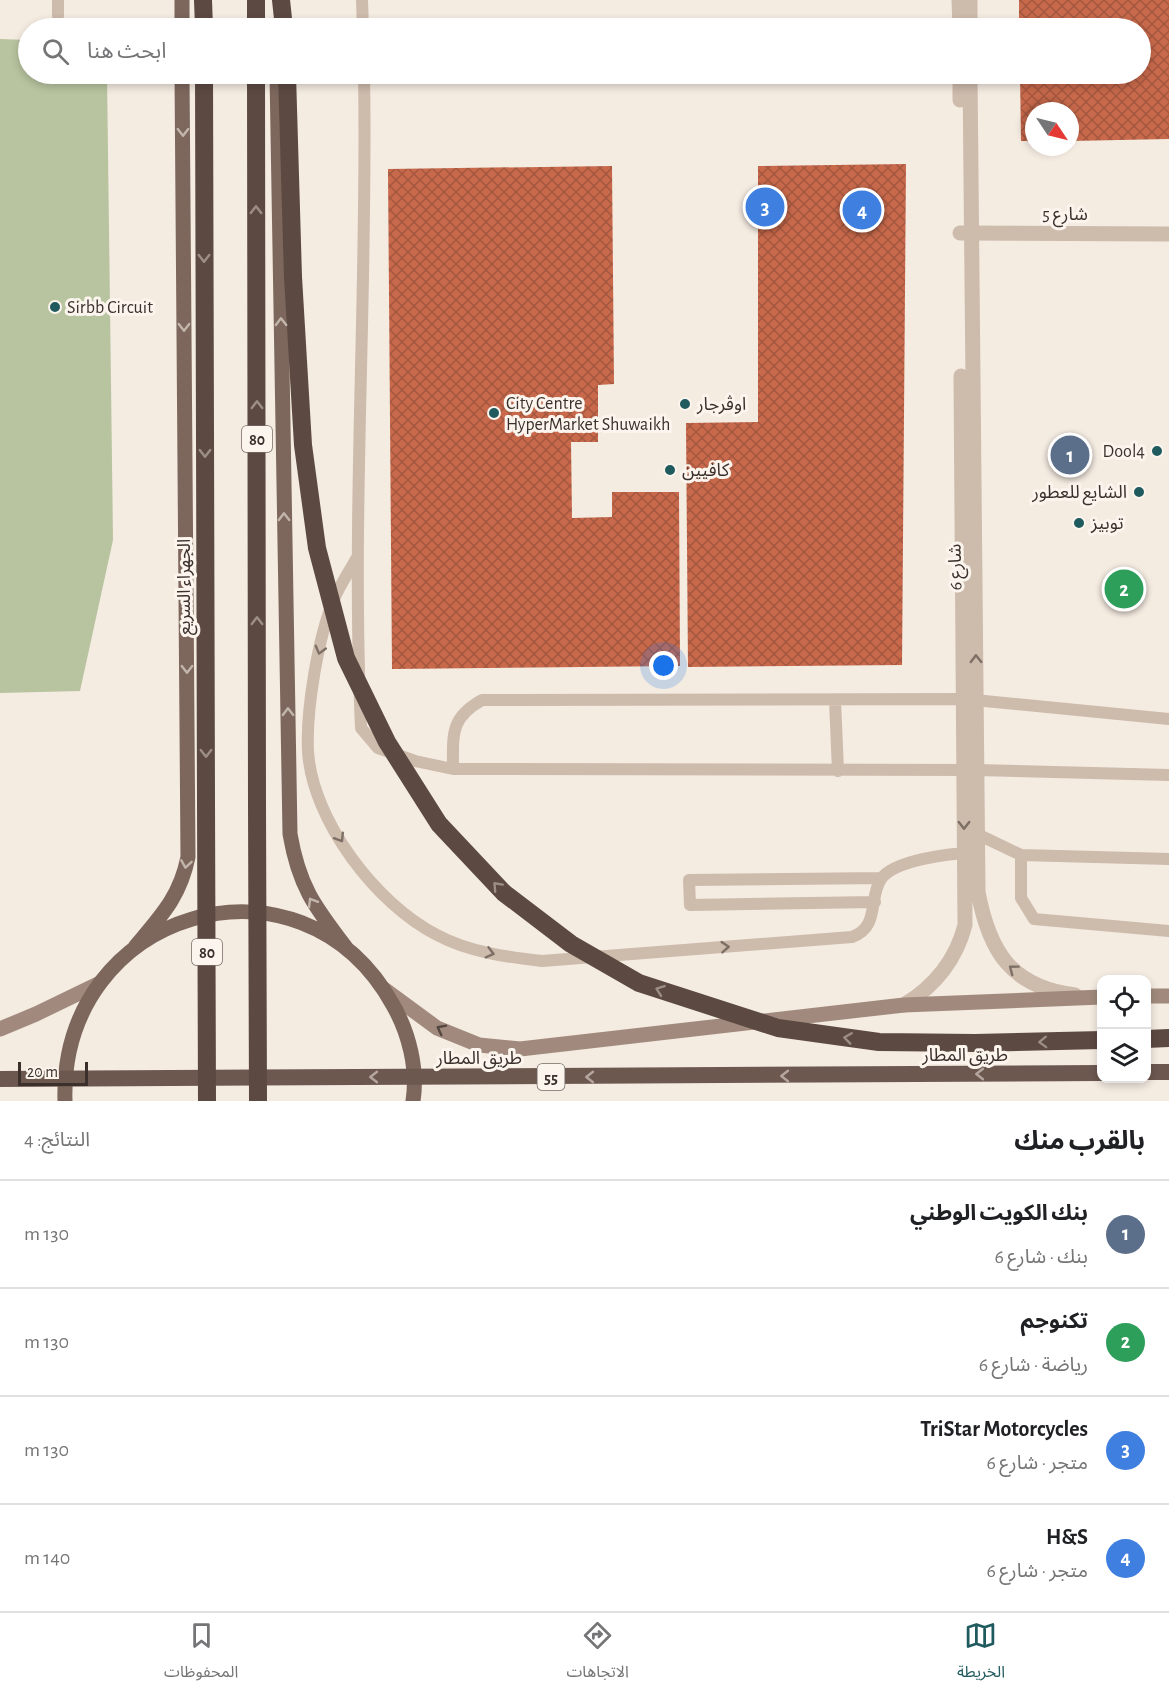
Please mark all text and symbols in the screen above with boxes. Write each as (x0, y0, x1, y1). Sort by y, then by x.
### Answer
search box (18, 18, 1151, 84)
icon: search (39, 35, 72, 68)
text: ابحث هنا (87, 40, 166, 62)
north arrow (1025, 102, 1079, 156)
one-way arrow (177, 127, 189, 136)
pin: 3 (746, 184, 784, 230)
pin: 4 (842, 188, 882, 232)
one-way arrow (250, 205, 262, 214)
street label: شارع 5 (1042, 206, 1088, 228)
one-way arrow (198, 253, 210, 262)
place label: Sirbb Circuit (67, 299, 153, 317)
marker: Sirbb Circuit (48, 300, 62, 314)
one-way arrow (274, 317, 287, 326)
one-way arrow (178, 322, 190, 331)
place label: City Centre HyperMarket Shuwaikh (506, 395, 670, 434)
place label: اوڤرجار (696, 395, 746, 415)
marker: اوڤرجار (678, 397, 692, 411)
one-way arrow (251, 400, 263, 409)
marker: City Centre HyperMarket Shuwaikh (487, 406, 501, 420)
road number: 80 (242, 426, 272, 452)
pin: 1 (1050, 432, 1090, 478)
place label: Dool4 (1103, 443, 1145, 461)
marker: Dool4 (1150, 444, 1164, 458)
one-way arrow (199, 448, 211, 457)
place label: كافيين (682, 462, 730, 481)
marker: كافيين (663, 463, 677, 477)
place label: الشايع للعطور (1031, 484, 1127, 506)
marker: الشايع للعطور (1132, 485, 1146, 499)
one-way arrow (278, 512, 290, 521)
place label: توبيز (1090, 515, 1124, 534)
marker: توبيز (1072, 516, 1086, 530)
street label: الجهراء السريع (176, 539, 198, 635)
street label: شارع 6 (947, 543, 969, 590)
pin: 2 (1104, 566, 1144, 612)
one-way arrow (251, 616, 263, 625)
one-way arrow (315, 645, 328, 655)
your location (649, 651, 678, 680)
one-way arrow (970, 654, 982, 663)
one-way arrow (180, 664, 193, 673)
one-way arrow (281, 707, 294, 716)
one-way arrow (200, 748, 212, 757)
one-way arrow (958, 820, 970, 829)
one-way arrow (332, 832, 344, 842)
one-way arrow (180, 858, 193, 868)
one-way arrow (493, 882, 504, 892)
one-way arrow (308, 898, 320, 908)
road number: 80 (192, 939, 222, 965)
one-way arrow (721, 941, 730, 954)
one-way arrow (484, 946, 494, 959)
one-way arrow (1009, 965, 1020, 976)
map controls (1097, 975, 1151, 1083)
button: locate (1097, 975, 1151, 1029)
one-way arrow (655, 985, 666, 998)
one-way arrow (436, 1024, 447, 1036)
button: layers (1097, 1029, 1151, 1083)
one-way arrow (844, 1032, 853, 1044)
one-way arrow (1039, 1035, 1048, 1048)
street label: طريق المطار (921, 1047, 1008, 1066)
street label: طريق المطار (435, 1050, 522, 1069)
scale bar (18, 1059, 88, 1086)
text: 20 m (27, 1064, 58, 1080)
road number: 55 (538, 1064, 564, 1090)
one-way arrow (976, 1068, 985, 1080)
one-way arrow (781, 1069, 790, 1082)
one-way arrow (370, 1071, 379, 1083)
one-way arrow (586, 1071, 595, 1083)
text: بالقرب منك (1014, 1128, 1145, 1154)
text: النتائج: 4 (24, 1130, 90, 1150)
text: بنك الكويت الوطني (910, 1202, 1088, 1224)
text: 130 m (24, 1224, 69, 1244)
text: 1 (1122, 1224, 1129, 1244)
text: بنك · شارع 6 (994, 1247, 1088, 1267)
text: تكنوجم (1021, 1310, 1088, 1332)
text: 130 m (24, 1332, 69, 1352)
text: 2 (1121, 1332, 1130, 1352)
text: رياضة · شارع 6 (979, 1355, 1088, 1375)
text: TriStar Motorcycles (920, 1418, 1088, 1440)
text: 130 m (24, 1440, 69, 1460)
text: 3 (1121, 1440, 1130, 1460)
text: متجر · شارع 6 (987, 1453, 1088, 1473)
text: H&S (1046, 1526, 1088, 1548)
text: 140 m (24, 1548, 70, 1568)
text: 4 (1120, 1548, 1131, 1568)
text: متجر · شارع 6 (987, 1561, 1088, 1581)
tab: المحفوظات (164, 1619, 238, 1689)
tab: الاتجاهات (566, 1619, 629, 1689)
tab: الخريطة (957, 1619, 1005, 1689)

